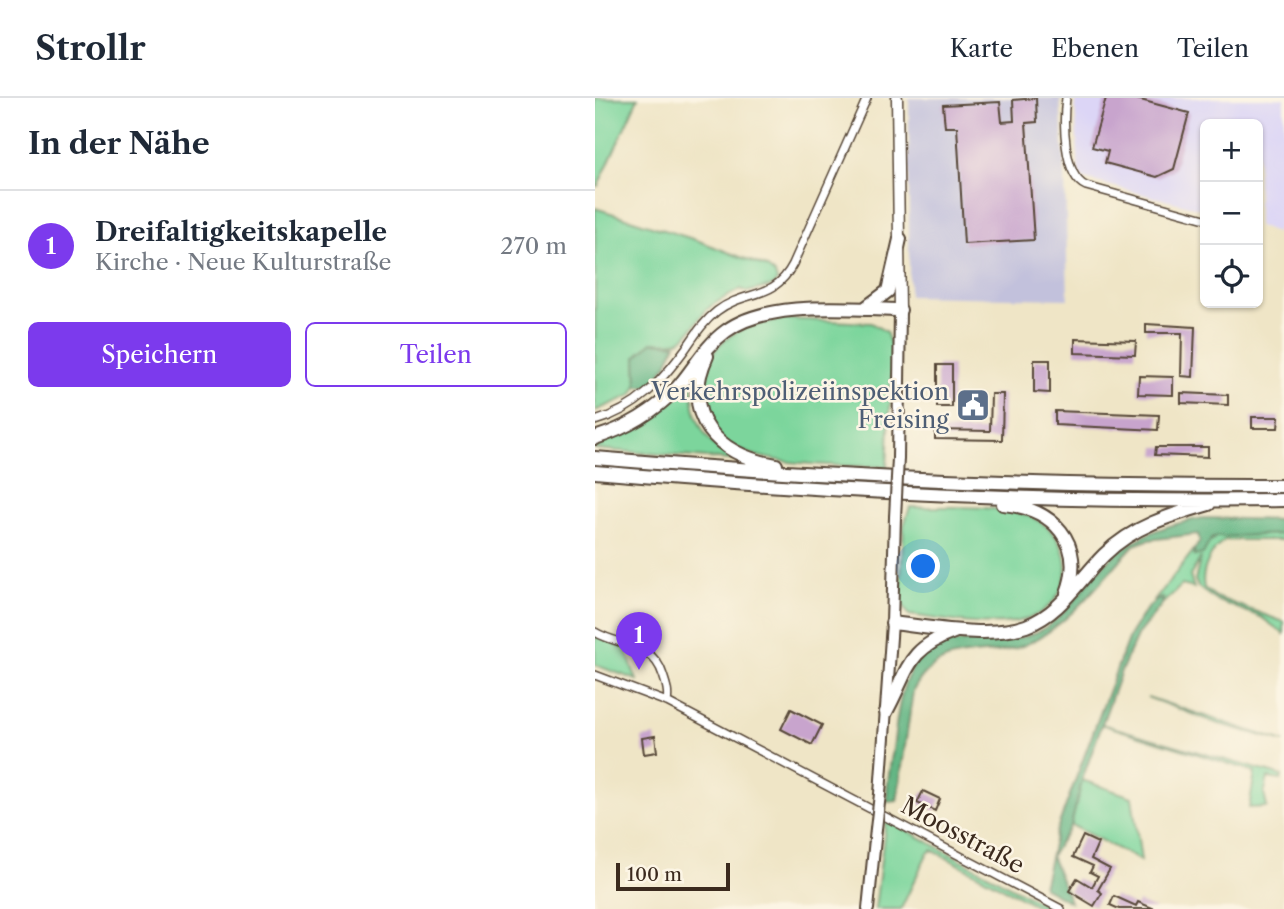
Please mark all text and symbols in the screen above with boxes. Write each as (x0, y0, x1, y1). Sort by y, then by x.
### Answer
text: Strollr (35, 28, 146, 69)
text: Karte (950, 34, 1013, 63)
text: Ebenen (1051, 34, 1139, 63)
text: Teilen (1177, 34, 1249, 63)
map controls (1200, 119, 1263, 308)
button: + (1200, 119, 1263, 182)
text: In der Nähe (28, 125, 210, 162)
button: − (1200, 182, 1263, 245)
text: Dreifaltigkeitskapelle (95, 216, 387, 248)
text: 1 (46, 232, 56, 260)
text: 270 m (500, 232, 567, 260)
button: locate (1200, 245, 1263, 308)
text: Kirche · Neue Kulturstraße (95, 248, 391, 276)
button: Speichern (28, 322, 291, 387)
button: Teilen (305, 322, 567, 387)
place label: Verkehrspolizeiinspektion Freising (650, 377, 949, 434)
public building icon: Verkehrspolizeiinspektion Freising (954, 386, 992, 424)
your location (906, 549, 940, 583)
pin: 1 (616, 612, 662, 670)
street label: Moosstraße (897, 790, 1029, 880)
scale bar (616, 860, 730, 892)
text: 100 m (627, 863, 682, 886)

